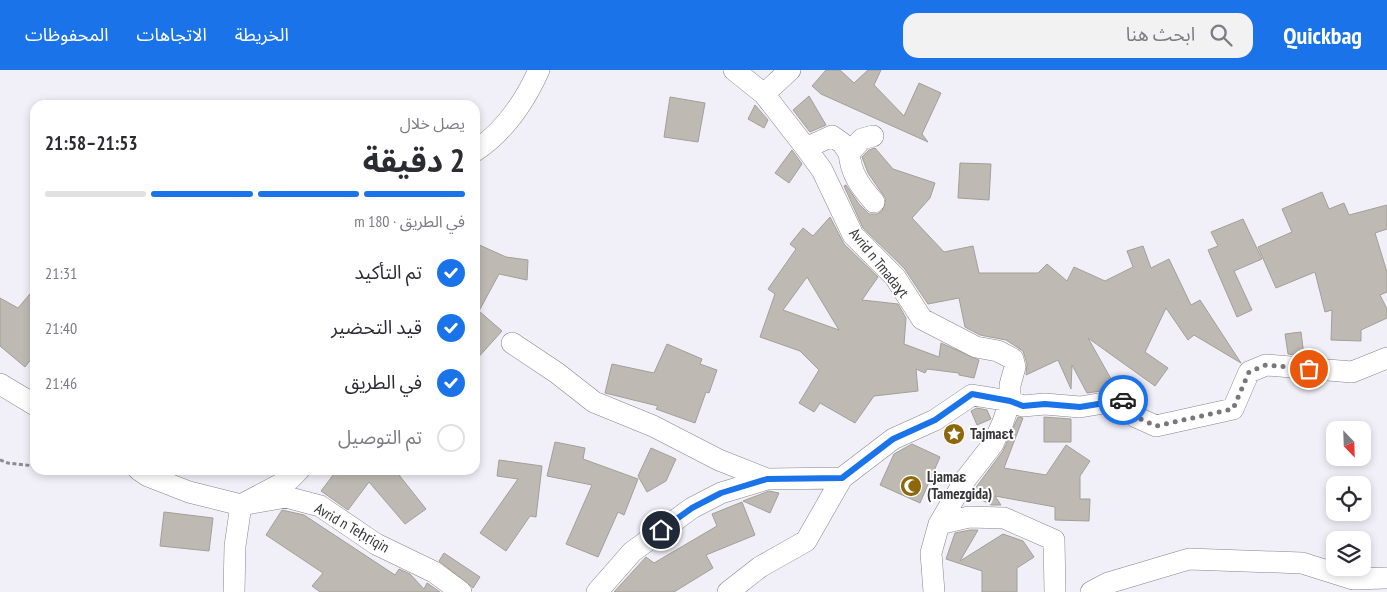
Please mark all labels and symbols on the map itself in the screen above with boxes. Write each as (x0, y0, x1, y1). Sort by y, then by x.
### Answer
street label: Avrid n Tmadaɣt (846, 224, 913, 301)
pin (1288, 348, 1330, 390)
courier (1098, 375, 1148, 425)
north arrow (1326, 421, 1371, 466)
place icon: Tajmaɛt (942, 422, 966, 446)
place label: Tajmaɛt (970, 424, 1014, 443)
place label: Ljamaɛ (Tamezgida) (927, 467, 992, 503)
mosque icon: Ljamaɛ (Tamezgida) (899, 474, 923, 498)
street label: Avrid n Teḥṛiqin (311, 499, 393, 557)
pin (640, 509, 682, 551)

